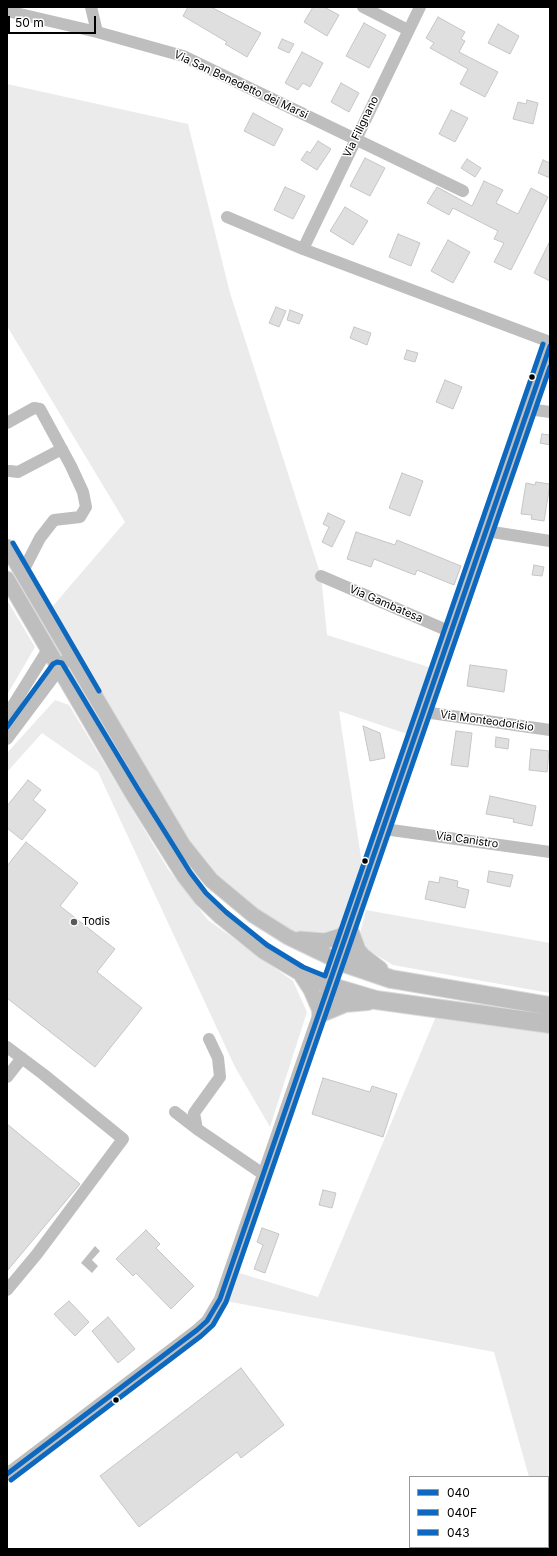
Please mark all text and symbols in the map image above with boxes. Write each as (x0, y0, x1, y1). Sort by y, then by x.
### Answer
scale bar (10, 8, 98, 34)
text: 50 m (15, 15, 44, 30)
street label: Via San Benedetto dei Marsi (172, 48, 310, 122)
street label: Via Filignano (340, 94, 382, 160)
unlabelled marker (527, 372, 537, 382)
street label: Via Gambatesa (347, 583, 425, 625)
street label: Via Monteodorisio (439, 708, 535, 734)
street label: Via Canistro (435, 829, 499, 851)
unlabelled marker (360, 856, 370, 866)
place label: Todis (82, 915, 110, 929)
marker: Todis (69, 917, 79, 927)
unlabelled marker (111, 1395, 121, 1405)
legend (409, 1476, 549, 1548)
text: 040 (447, 1485, 470, 1500)
text: 040F (447, 1505, 477, 1520)
text: 043 (447, 1525, 470, 1540)

